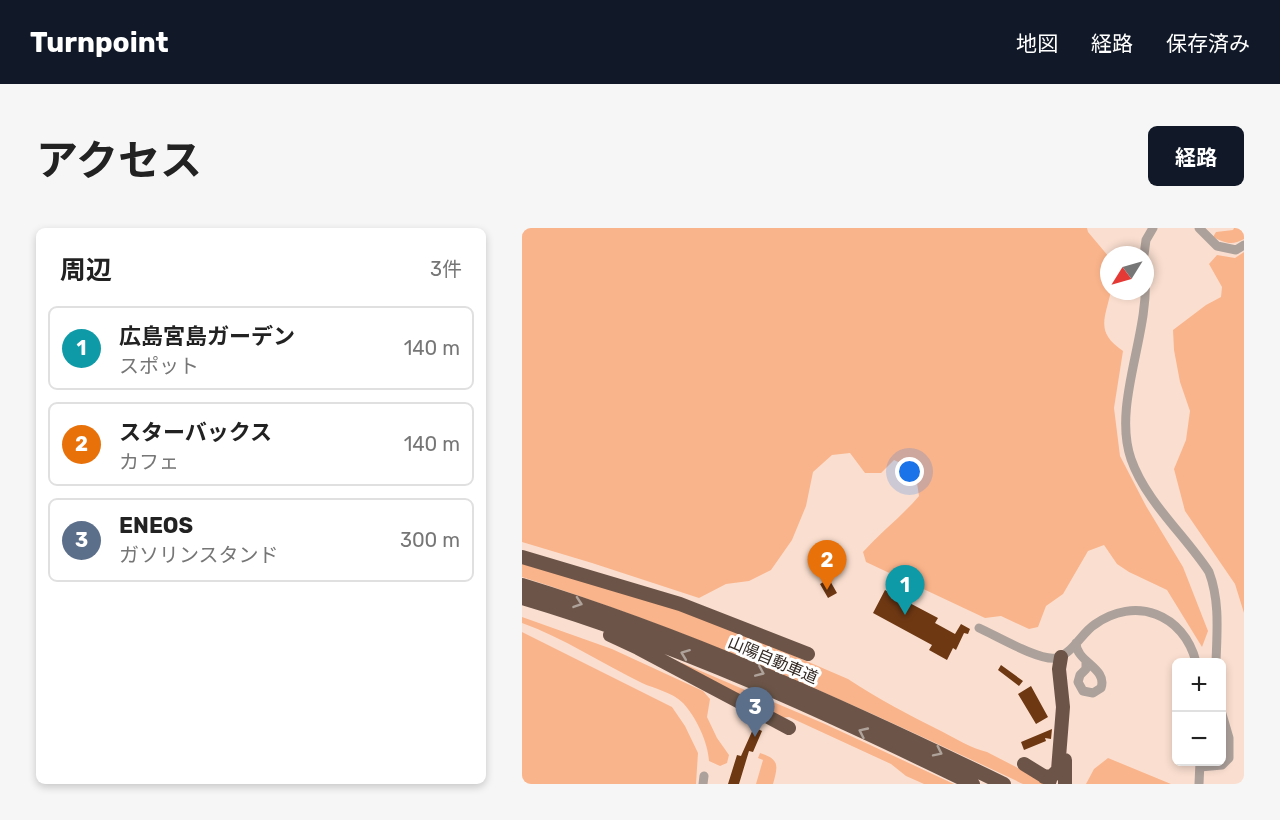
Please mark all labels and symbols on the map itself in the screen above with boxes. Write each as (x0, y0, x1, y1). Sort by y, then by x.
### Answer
north arrow (1100, 246, 1154, 300)
your location (895, 457, 924, 486)
pin: 2 (808, 540, 846, 590)
pin: 1 (886, 566, 925, 615)
one-way arrow (572, 595, 583, 608)
street label: 山陽自動車道 (725, 632, 821, 688)
one-way arrow (680, 649, 690, 662)
one-way arrow (754, 665, 765, 677)
pin: 3 (736, 688, 774, 737)
one-way arrow (859, 727, 870, 739)
one-way arrow (931, 744, 942, 756)

